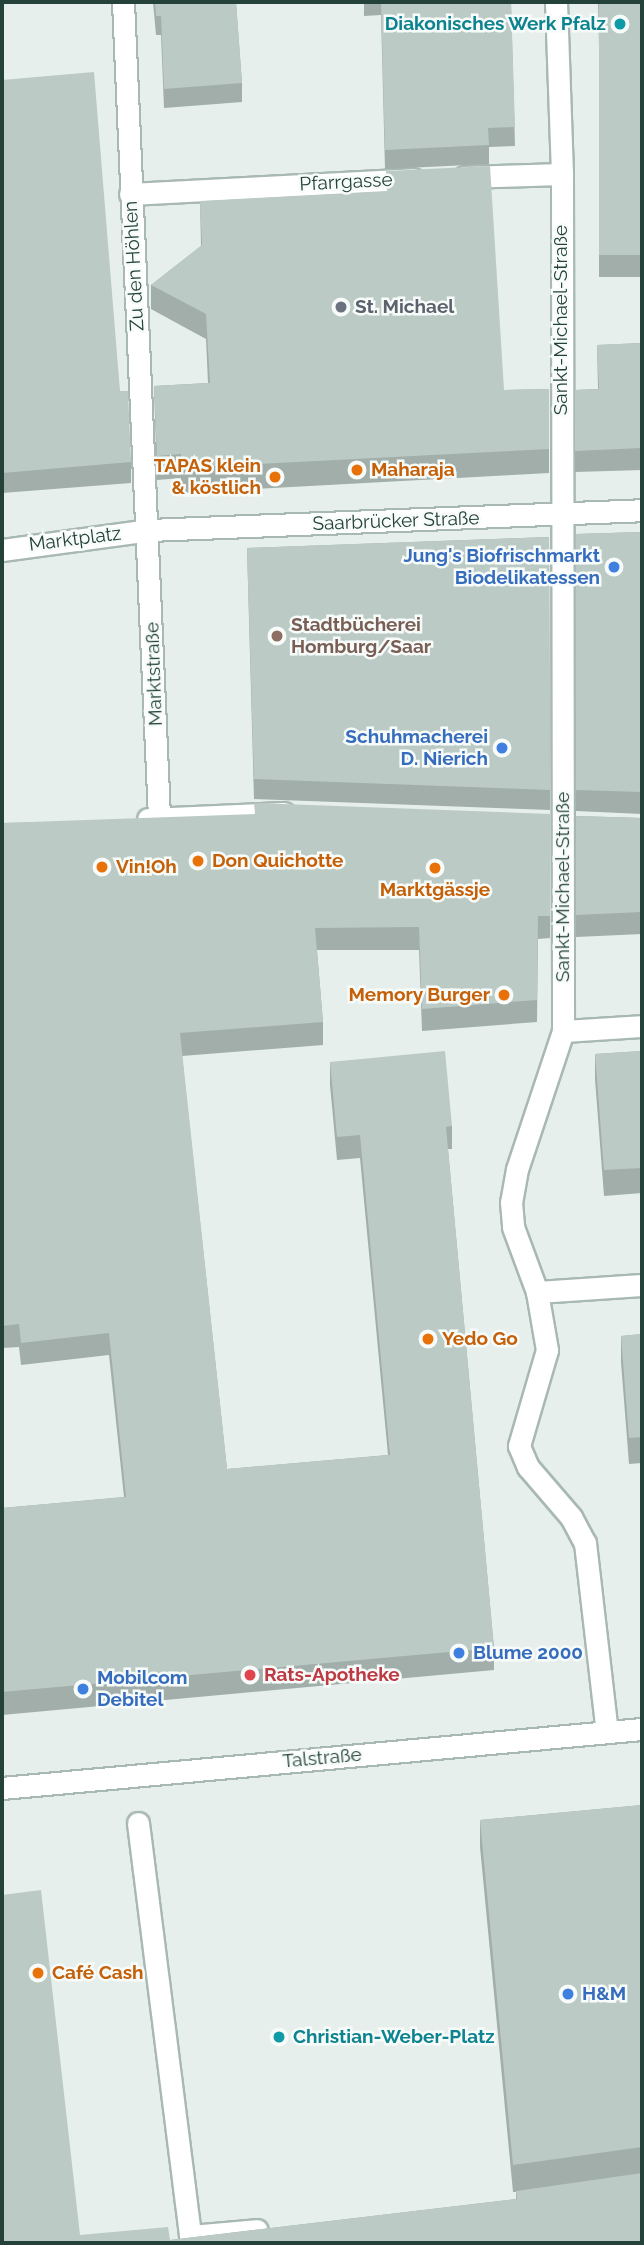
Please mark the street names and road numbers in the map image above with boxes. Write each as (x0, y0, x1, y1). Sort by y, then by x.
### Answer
street label: Pfarrgasse (299, 168, 393, 196)
street label: Zu den Höhlen (119, 200, 149, 332)
street label: Sankt-Michael-Straße (550, 225, 572, 415)
street label: Saarbrücker Straße (312, 507, 480, 535)
street label: Marktplatz (28, 522, 122, 556)
street label: Marktstraße (141, 622, 167, 726)
street label: Sankt-Michael-Straße (552, 792, 574, 982)
street label: Talstraße (282, 1743, 362, 1773)

